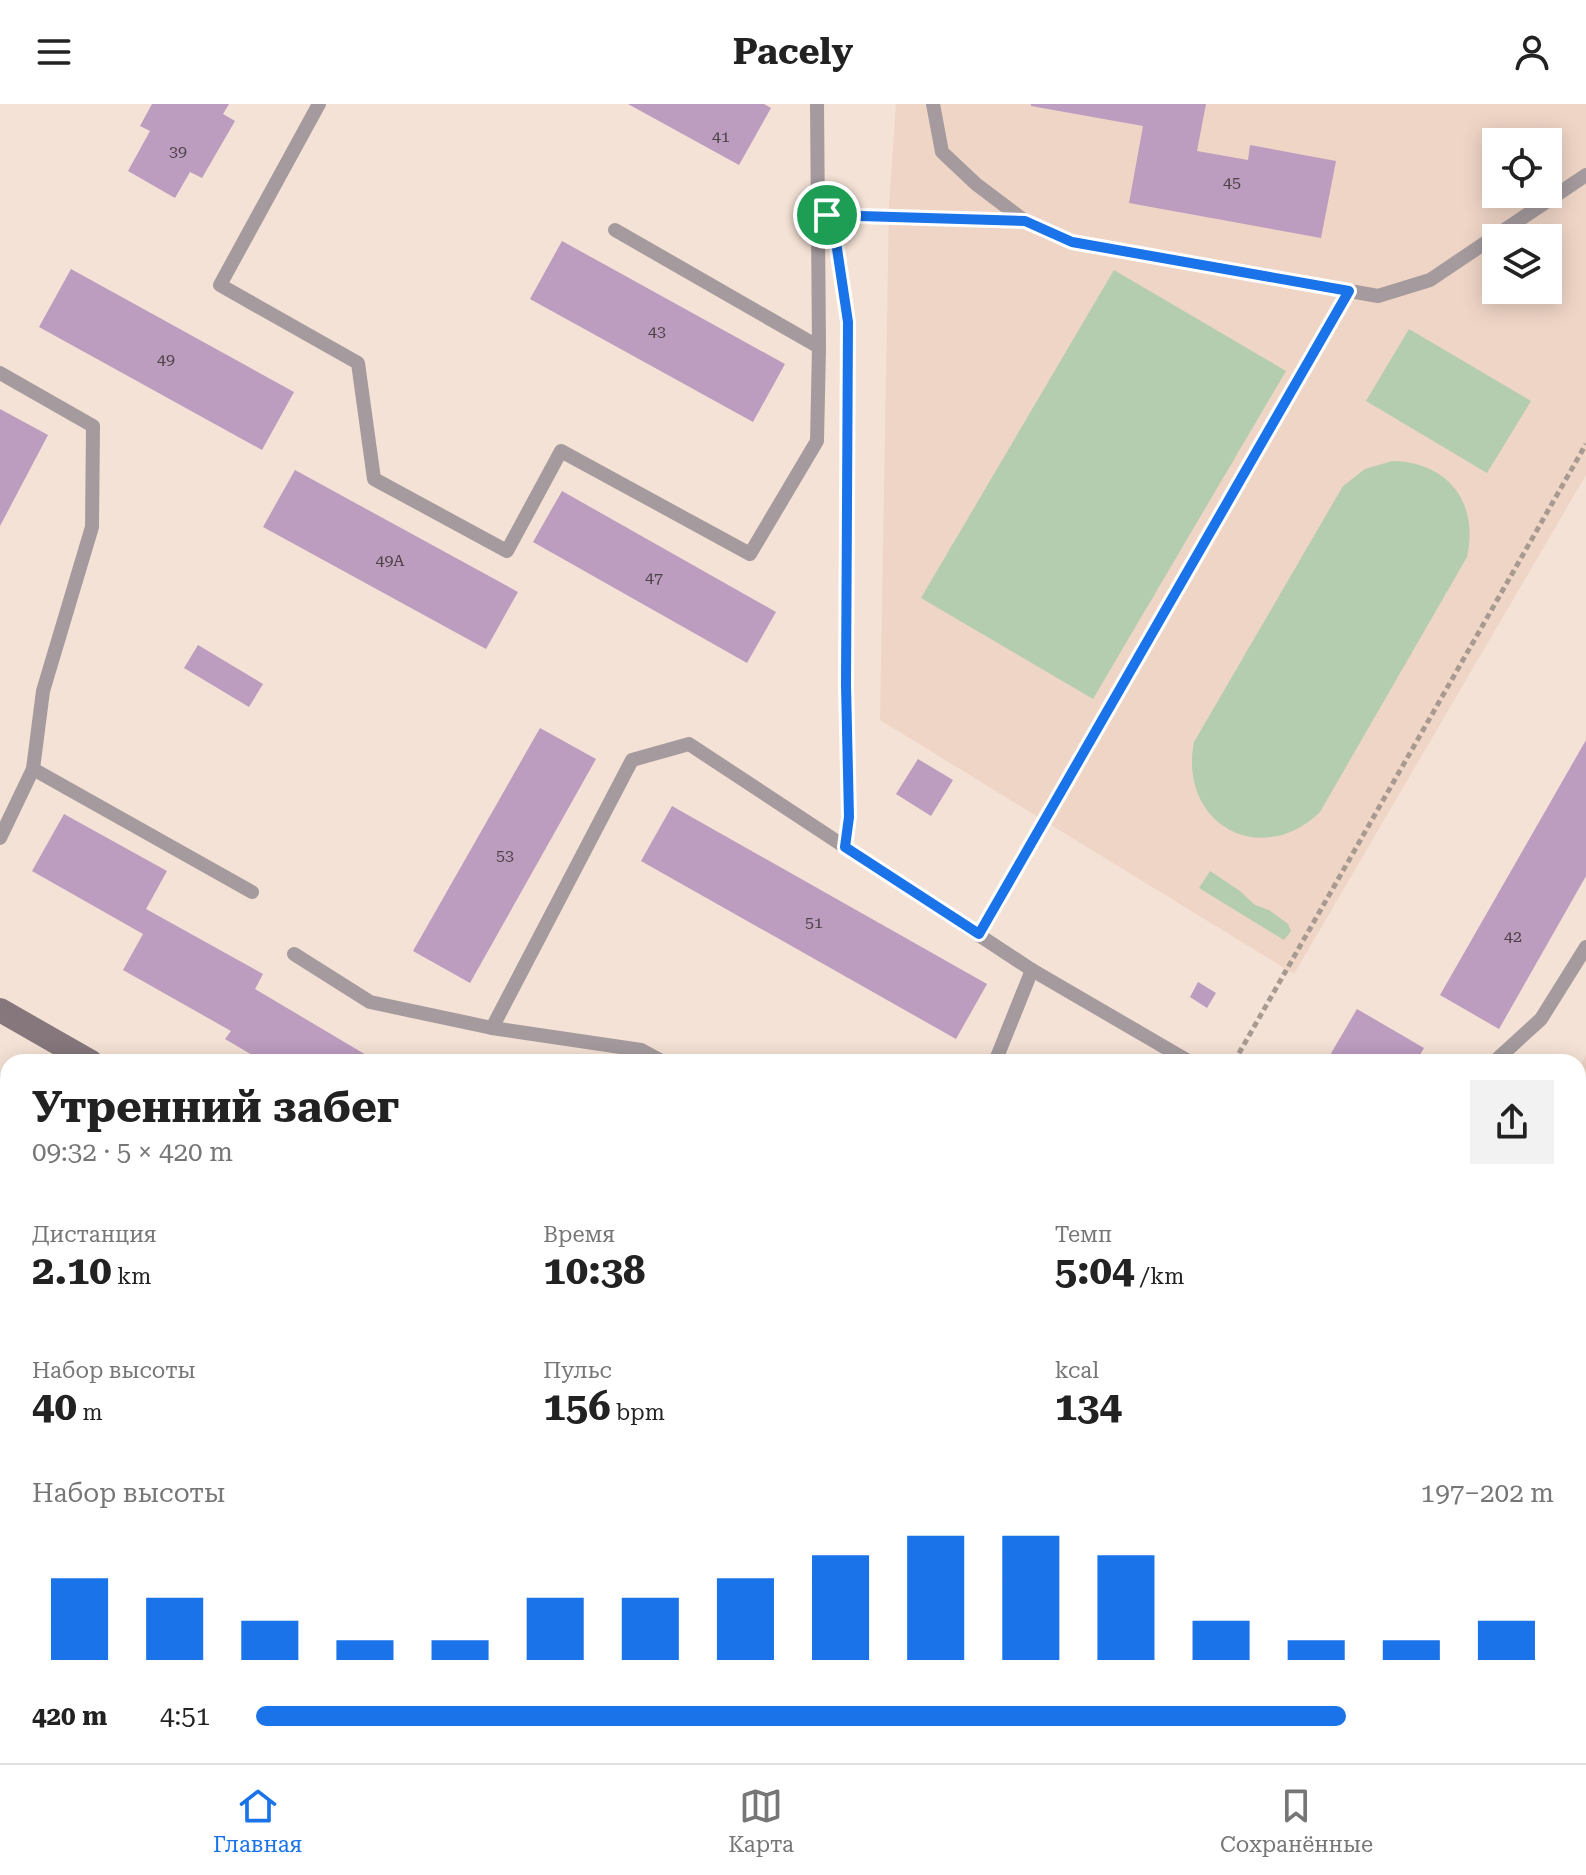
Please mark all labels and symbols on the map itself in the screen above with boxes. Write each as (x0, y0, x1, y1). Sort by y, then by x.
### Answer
house number: 41 (712, 127, 730, 146)
house number: 39 (169, 142, 187, 161)
house number: 45 (1223, 173, 1241, 192)
pin (793, 181, 861, 249)
house number: 43 (648, 322, 666, 341)
house number: 49 (157, 350, 175, 369)
house number: 49А (375, 551, 405, 570)
house number: 47 (645, 568, 663, 587)
house number: 53 (496, 846, 514, 865)
house number: 51 (805, 913, 823, 932)
house number: 42 (1504, 927, 1522, 946)

